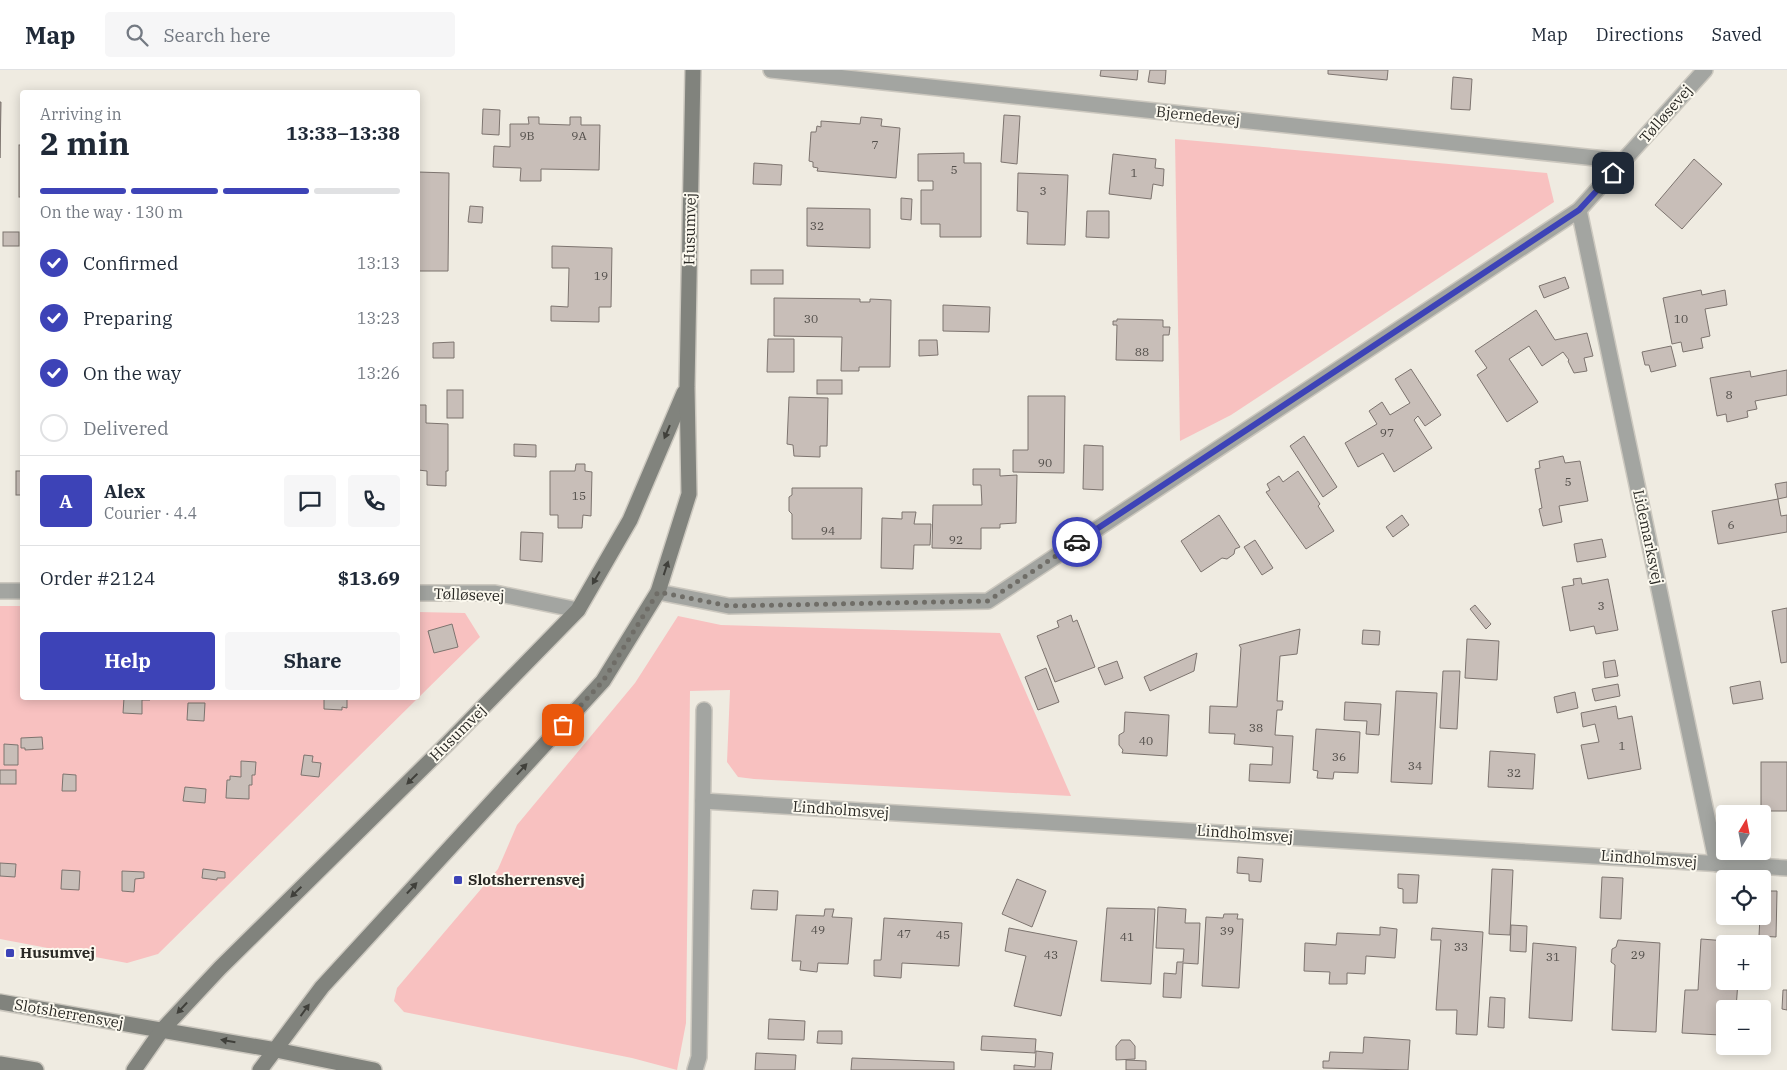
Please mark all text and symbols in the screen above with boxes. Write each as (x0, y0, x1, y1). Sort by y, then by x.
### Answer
search box (105, 12, 455, 57)
text: Map (25, 19, 75, 51)
icon: search (123, 21, 151, 49)
text: Search here (163, 23, 270, 47)
text: Map (1531, 23, 1568, 46)
text: Directions (1596, 23, 1684, 46)
text: Saved (1712, 23, 1762, 46)
street label: Tølløsevej (1635, 81, 1696, 147)
street label: Bjernedevej (1155, 102, 1241, 129)
text: Arriving in (40, 104, 122, 124)
text: 13:33–13:38 (286, 121, 400, 145)
text: 2 min (40, 122, 130, 164)
house number: 9B (519, 128, 535, 143)
house number: 9A (571, 128, 587, 143)
house number: 7 (871, 137, 879, 152)
pin (1592, 152, 1634, 194)
icon: home (1599, 159, 1627, 187)
house number: 5 (950, 162, 958, 177)
house number: 1 (1130, 165, 1138, 180)
house number: 3 (1039, 183, 1047, 198)
street label: Husumvej (679, 193, 700, 265)
text: On the way · 130 m (40, 202, 183, 222)
house number: 32 (810, 218, 824, 233)
icon: check (40, 249, 68, 277)
text: Confirmed (83, 251, 178, 275)
text: 13:13 (357, 253, 400, 273)
house number: 19 (594, 268, 608, 283)
icon: check (40, 304, 68, 332)
text: Preparing (83, 306, 172, 330)
text: 13:23 (357, 308, 400, 328)
house number: 30 (804, 311, 818, 326)
house number: 10 (1674, 311, 1688, 326)
house number: 88 (1135, 344, 1149, 359)
icon: check (40, 359, 68, 387)
text: On the way (83, 361, 181, 385)
text: 13:26 (357, 363, 400, 383)
house number: 8 (1725, 387, 1733, 402)
text: Delivered (83, 416, 169, 440)
one-way arrow (663, 425, 671, 439)
house number: 97 (1380, 425, 1394, 440)
house number: 90 (1038, 455, 1052, 470)
house number: 5 (1564, 474, 1572, 489)
button: chat (284, 475, 336, 527)
button: phone (348, 475, 400, 527)
text: Alex (104, 479, 145, 503)
house number: 15 (572, 488, 586, 503)
street label: Lidemarksvej (1629, 488, 1668, 586)
text: A (59, 489, 73, 513)
text: Courier · 4.4 (104, 503, 197, 523)
courier (1052, 517, 1102, 567)
house number: 6 (1727, 517, 1735, 532)
house number: 94 (821, 523, 835, 538)
icon: car (1063, 528, 1091, 556)
house number: 92 (949, 532, 963, 547)
one-way arrow (663, 560, 671, 575)
text: Order #2124 (40, 566, 155, 590)
text: $13.69 (338, 566, 400, 590)
one-way arrow (592, 571, 601, 585)
street label: Tølløsevej (433, 584, 505, 605)
house number: 3 (1597, 598, 1605, 613)
button: Help (40, 632, 215, 690)
button: Share (225, 632, 400, 690)
street label: Husumvej (425, 700, 490, 765)
pin (542, 704, 584, 746)
icon: bag (549, 711, 577, 739)
house number: 38 (1249, 720, 1263, 735)
house number: 40 (1139, 733, 1153, 748)
house number: 1 (1618, 738, 1626, 753)
house number: 36 (1332, 749, 1346, 764)
house number: 34 (1408, 758, 1422, 773)
one-way arrow (516, 763, 528, 775)
house number: 32 (1507, 765, 1521, 780)
one-way arrow (407, 772, 419, 784)
street label: Lindholmsvej (792, 797, 890, 822)
north arrow (1716, 805, 1771, 860)
map controls (1716, 805, 1771, 1055)
street label: Lindholmsvej (1196, 821, 1294, 846)
street label: Lindholmsvej (1600, 846, 1698, 871)
place label: Slotsherrensvej (468, 870, 585, 889)
button: locate (1716, 870, 1771, 925)
marker: Slotsherrensvej (452, 874, 464, 886)
one-way arrow (406, 883, 418, 895)
one-way arrow (291, 886, 303, 898)
house number: 49 (811, 922, 825, 937)
house number: 39 (1220, 923, 1234, 938)
house number: 47 (897, 926, 911, 941)
house number: 45 (936, 927, 950, 942)
house number: 41 (1120, 929, 1134, 944)
button: + (1716, 935, 1771, 990)
house number: 33 (1454, 939, 1468, 954)
place label: Husumvej (20, 943, 95, 962)
marker: Husumvej (4, 947, 16, 959)
house number: 43 (1044, 947, 1058, 962)
house number: 29 (1631, 947, 1645, 962)
house number: 31 (1546, 949, 1560, 964)
street label: Slotsherrensvej (13, 995, 125, 1032)
button: − (1716, 1000, 1771, 1055)
one-way arrow (176, 1002, 188, 1014)
one-way arrow (299, 1004, 310, 1017)
one-way arrow (220, 1037, 236, 1045)

